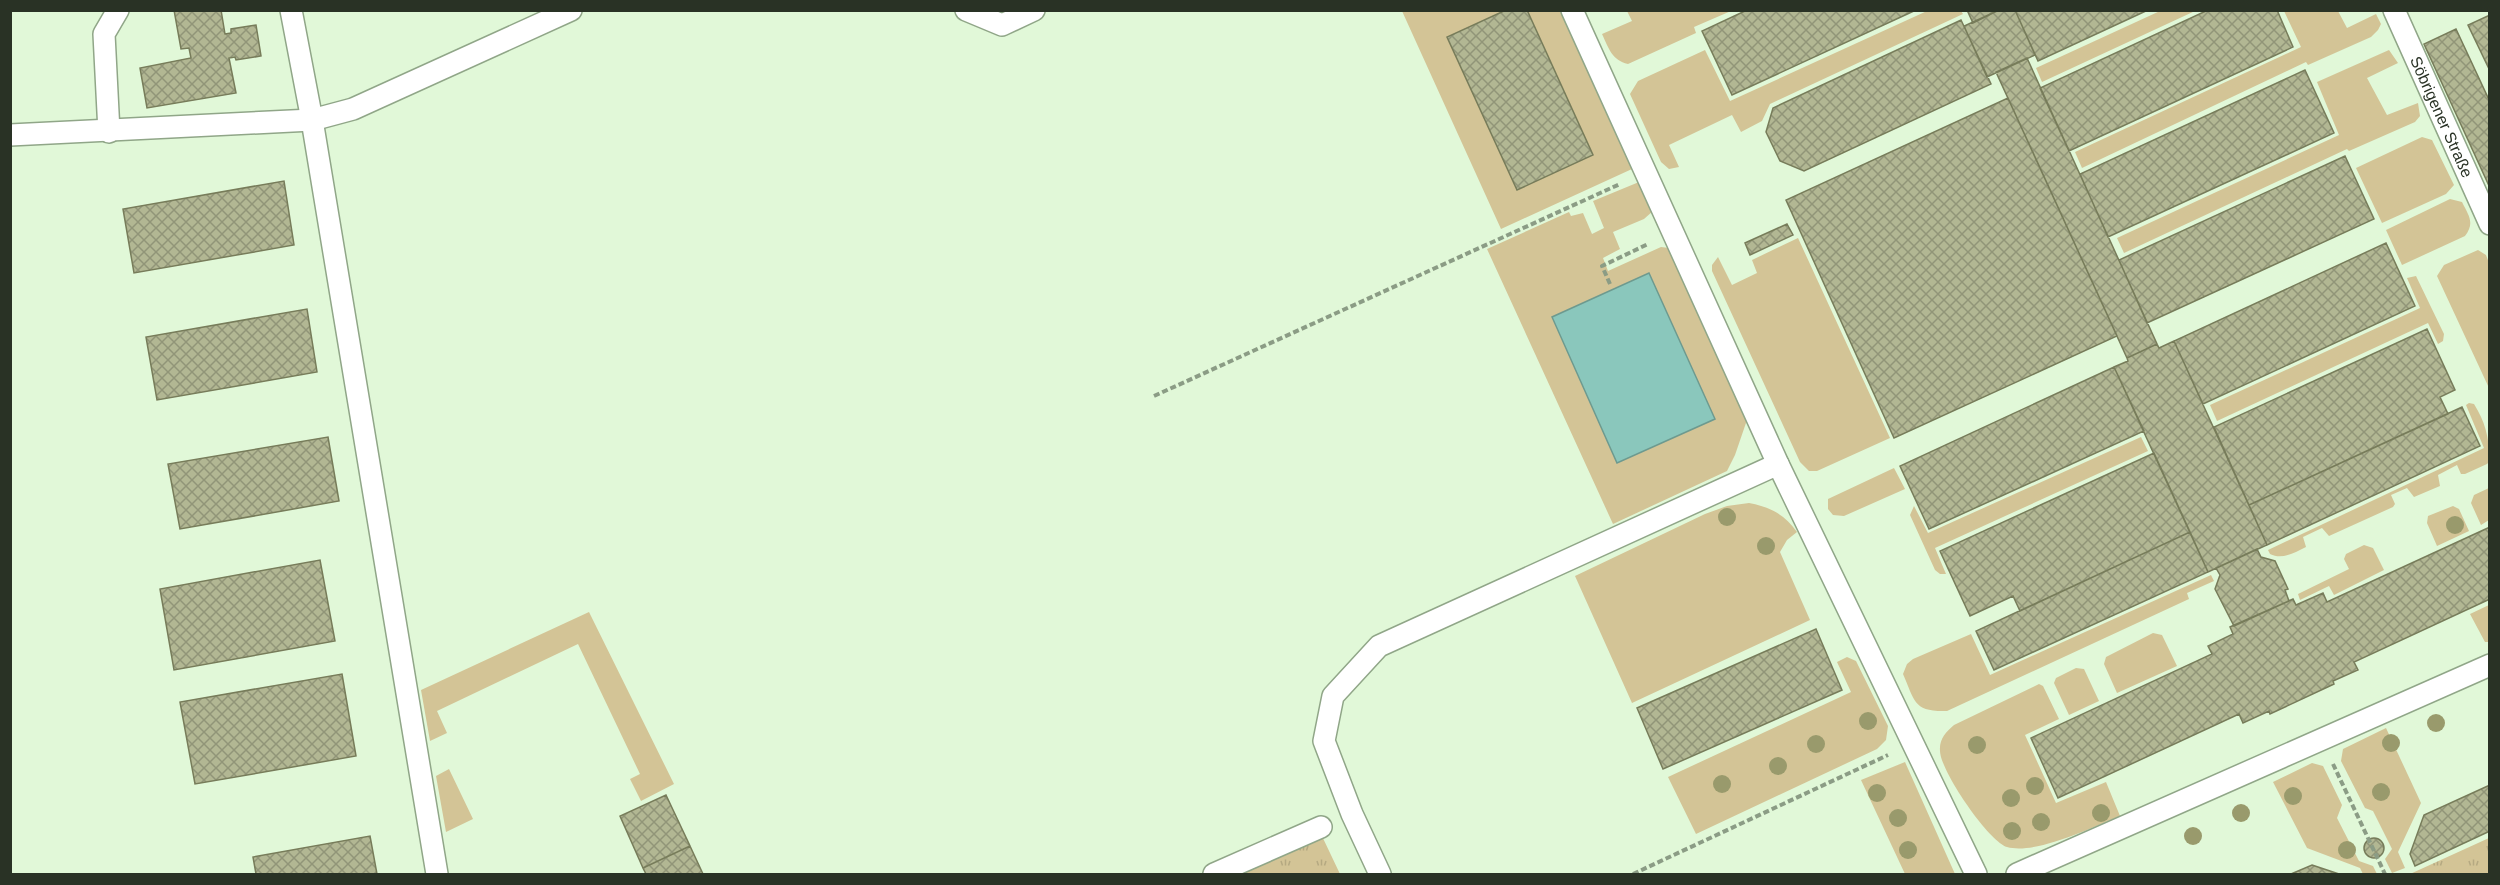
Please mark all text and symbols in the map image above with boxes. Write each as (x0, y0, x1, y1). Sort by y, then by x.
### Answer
street label: Söbrigener Straße (2407, 54, 2476, 180)

